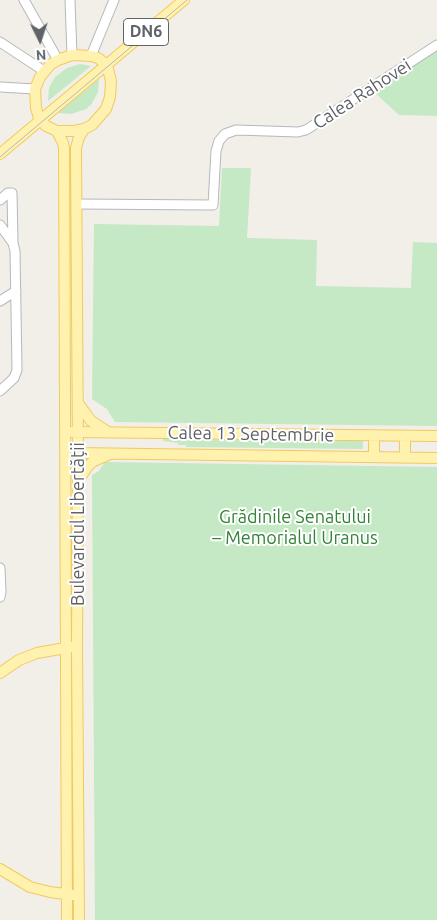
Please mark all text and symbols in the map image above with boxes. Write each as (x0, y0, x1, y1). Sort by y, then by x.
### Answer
north arrow (15, 15, 65, 65)
road number: DN6 (124, 18, 168, 46)
text: N (35, 47, 47, 63)
street label: Calea Rahovei (309, 54, 415, 134)
street label: Calea 13 Septembrie (167, 422, 335, 446)
street label: Bulevardul Libertății (67, 442, 89, 606)
park label: Grădinile Senatului – Memorialul Uranus (212, 506, 378, 548)

